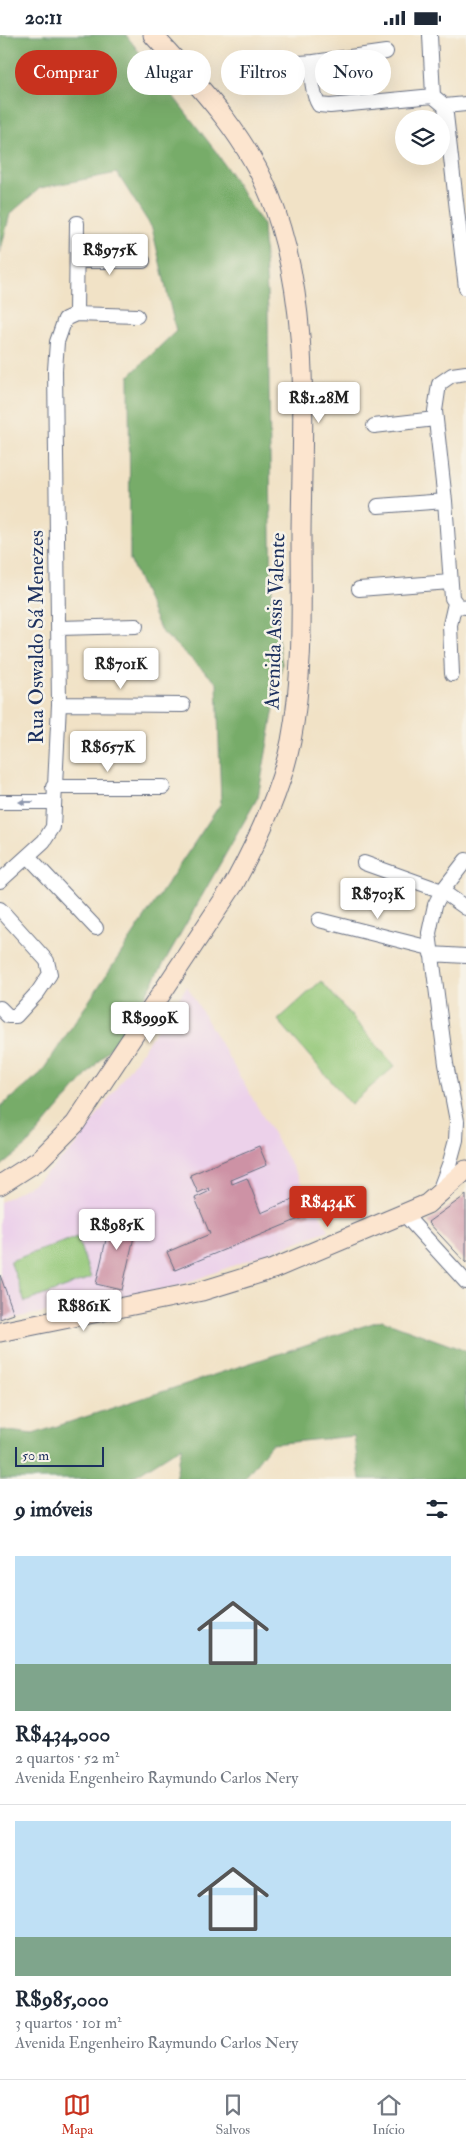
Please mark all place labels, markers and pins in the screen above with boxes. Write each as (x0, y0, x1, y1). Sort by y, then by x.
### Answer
pin: R$975K (69, 233, 151, 276)
pin: R$1.28M (273, 381, 365, 424)
pin: R$701K (80, 647, 162, 690)
pin: R$657K (67, 731, 149, 773)
pin: R$703K (337, 877, 419, 920)
pin: R$999K (109, 1001, 191, 1044)
pin: R$434K (287, 1185, 369, 1228)
pin: R$985K (76, 1209, 158, 1251)
pin: R$861K (43, 1289, 125, 1332)

